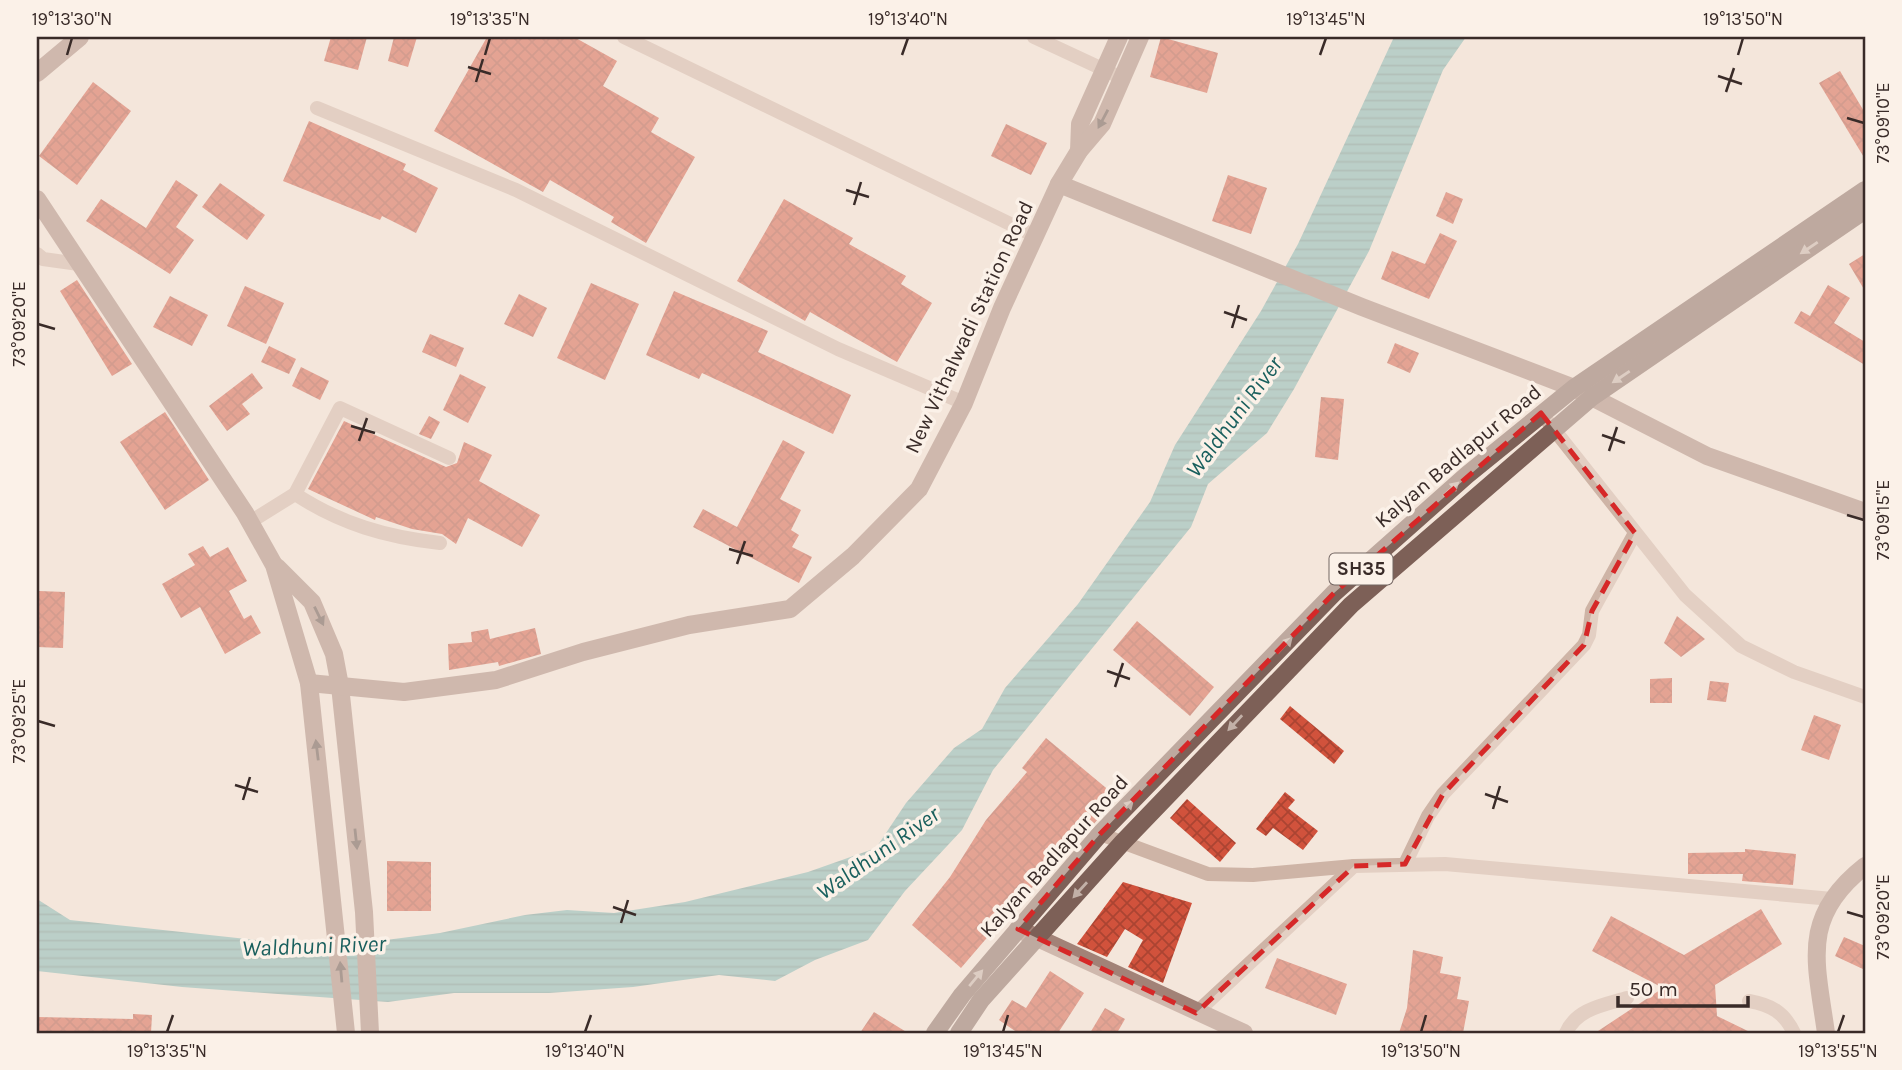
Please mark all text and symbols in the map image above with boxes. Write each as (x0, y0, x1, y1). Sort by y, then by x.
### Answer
text: 19°13'30"N (32, 8, 112, 30)
text: 19°13'35"N (450, 8, 530, 30)
text: 19°13'40"N (868, 8, 948, 30)
text: 19°13'45"N (1286, 8, 1366, 30)
text: 19°13'50"N (1703, 8, 1783, 30)
text: 73°09'10"E (1872, 82, 1894, 164)
one-way arrow (1098, 109, 1110, 129)
street label: New Vithalwadi Station Road (900, 197, 1038, 457)
one-way arrow (1800, 241, 1818, 255)
text: 73°09'20"E (8, 281, 30, 367)
water label: Waldhuni River (1180, 350, 1289, 483)
one-way arrow (1612, 370, 1630, 384)
street label: Kalyan Badlapur Road (1370, 379, 1546, 533)
text: 73°09'15"E (1872, 480, 1894, 560)
one-way arrow (1442, 481, 1460, 497)
road number: SH35 (1330, 554, 1392, 584)
one-way arrow (313, 606, 324, 626)
one-way arrow (1277, 637, 1293, 654)
text: 73°09'25"E (8, 679, 30, 763)
one-way arrow (1226, 715, 1243, 732)
one-way arrow (311, 739, 322, 761)
street label: Kalyan Badlapur Road (975, 770, 1133, 942)
one-way arrow (1118, 799, 1135, 816)
water label: Waldhuni River (811, 800, 946, 905)
one-way arrow (351, 828, 362, 850)
text: 73°09'20"E (1872, 874, 1894, 960)
one-way arrow (1072, 881, 1088, 899)
water label: Waldhuni River (242, 930, 388, 962)
one-way arrow (335, 961, 346, 983)
scale bar (1618, 965, 1748, 1009)
one-way arrow (968, 970, 983, 987)
text: 50 m (1629, 977, 1678, 1001)
text: 19°13'35"N (127, 1040, 207, 1062)
text: 19°13'40"N (545, 1040, 625, 1062)
text: 19°13'45"N (963, 1040, 1043, 1062)
text: 19°13'50"N (1381, 1040, 1461, 1062)
text: 19°13'55"N (1798, 1040, 1878, 1062)

